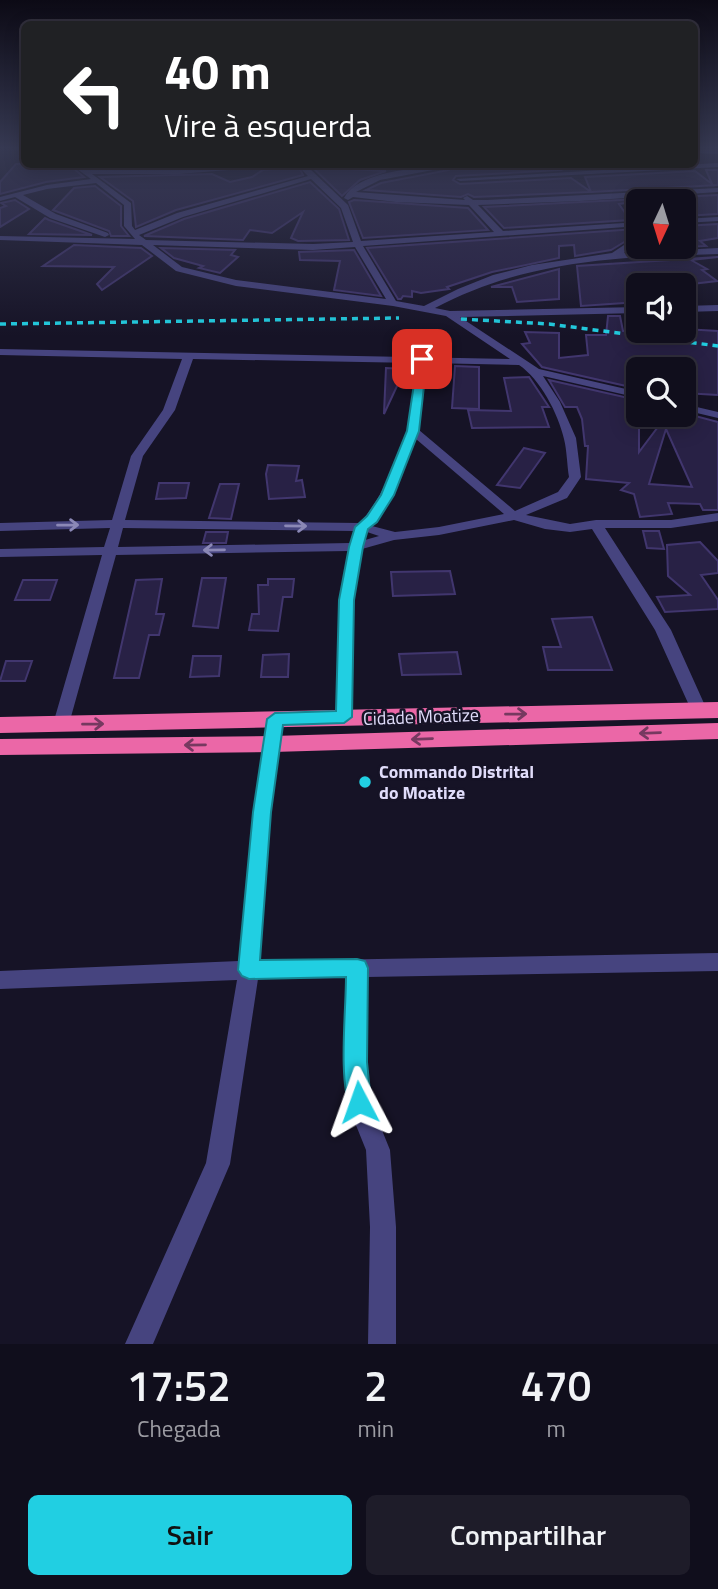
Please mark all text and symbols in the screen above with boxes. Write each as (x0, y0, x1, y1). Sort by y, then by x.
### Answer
text: 40 m (164, 33, 271, 108)
icon: left (49, 49, 140, 140)
text: Vire à esquerda (164, 101, 371, 149)
north arrow (626, 189, 696, 259)
map controls (626, 189, 696, 427)
button: sound (626, 273, 696, 343)
pin (392, 329, 452, 389)
icon: arrive (403, 340, 441, 378)
button: search (626, 357, 696, 427)
one-way arrow (56, 518, 79, 532)
one-way arrow (284, 520, 307, 533)
one-way arrow (203, 543, 226, 556)
street label: Cidade Moatize (363, 701, 479, 732)
one-way arrow (504, 707, 527, 721)
one-way arrow (81, 717, 104, 730)
one-way arrow (639, 726, 662, 739)
one-way arrow (411, 733, 434, 746)
one-way arrow (184, 738, 207, 752)
place label: Commando Distrital do Moatize (379, 758, 534, 806)
marker: Commando Distrital do Moatize (357, 774, 373, 790)
position arrow (322, 1065, 396, 1139)
text: 17:52 (127, 1353, 231, 1417)
text: 2 (364, 1353, 388, 1417)
text: 470 (521, 1353, 591, 1417)
text: Chegada (137, 1411, 220, 1446)
text: min (357, 1411, 394, 1446)
text: m (546, 1411, 566, 1446)
button: Sair (28, 1495, 352, 1575)
button: Compartilhar (366, 1495, 690, 1575)

